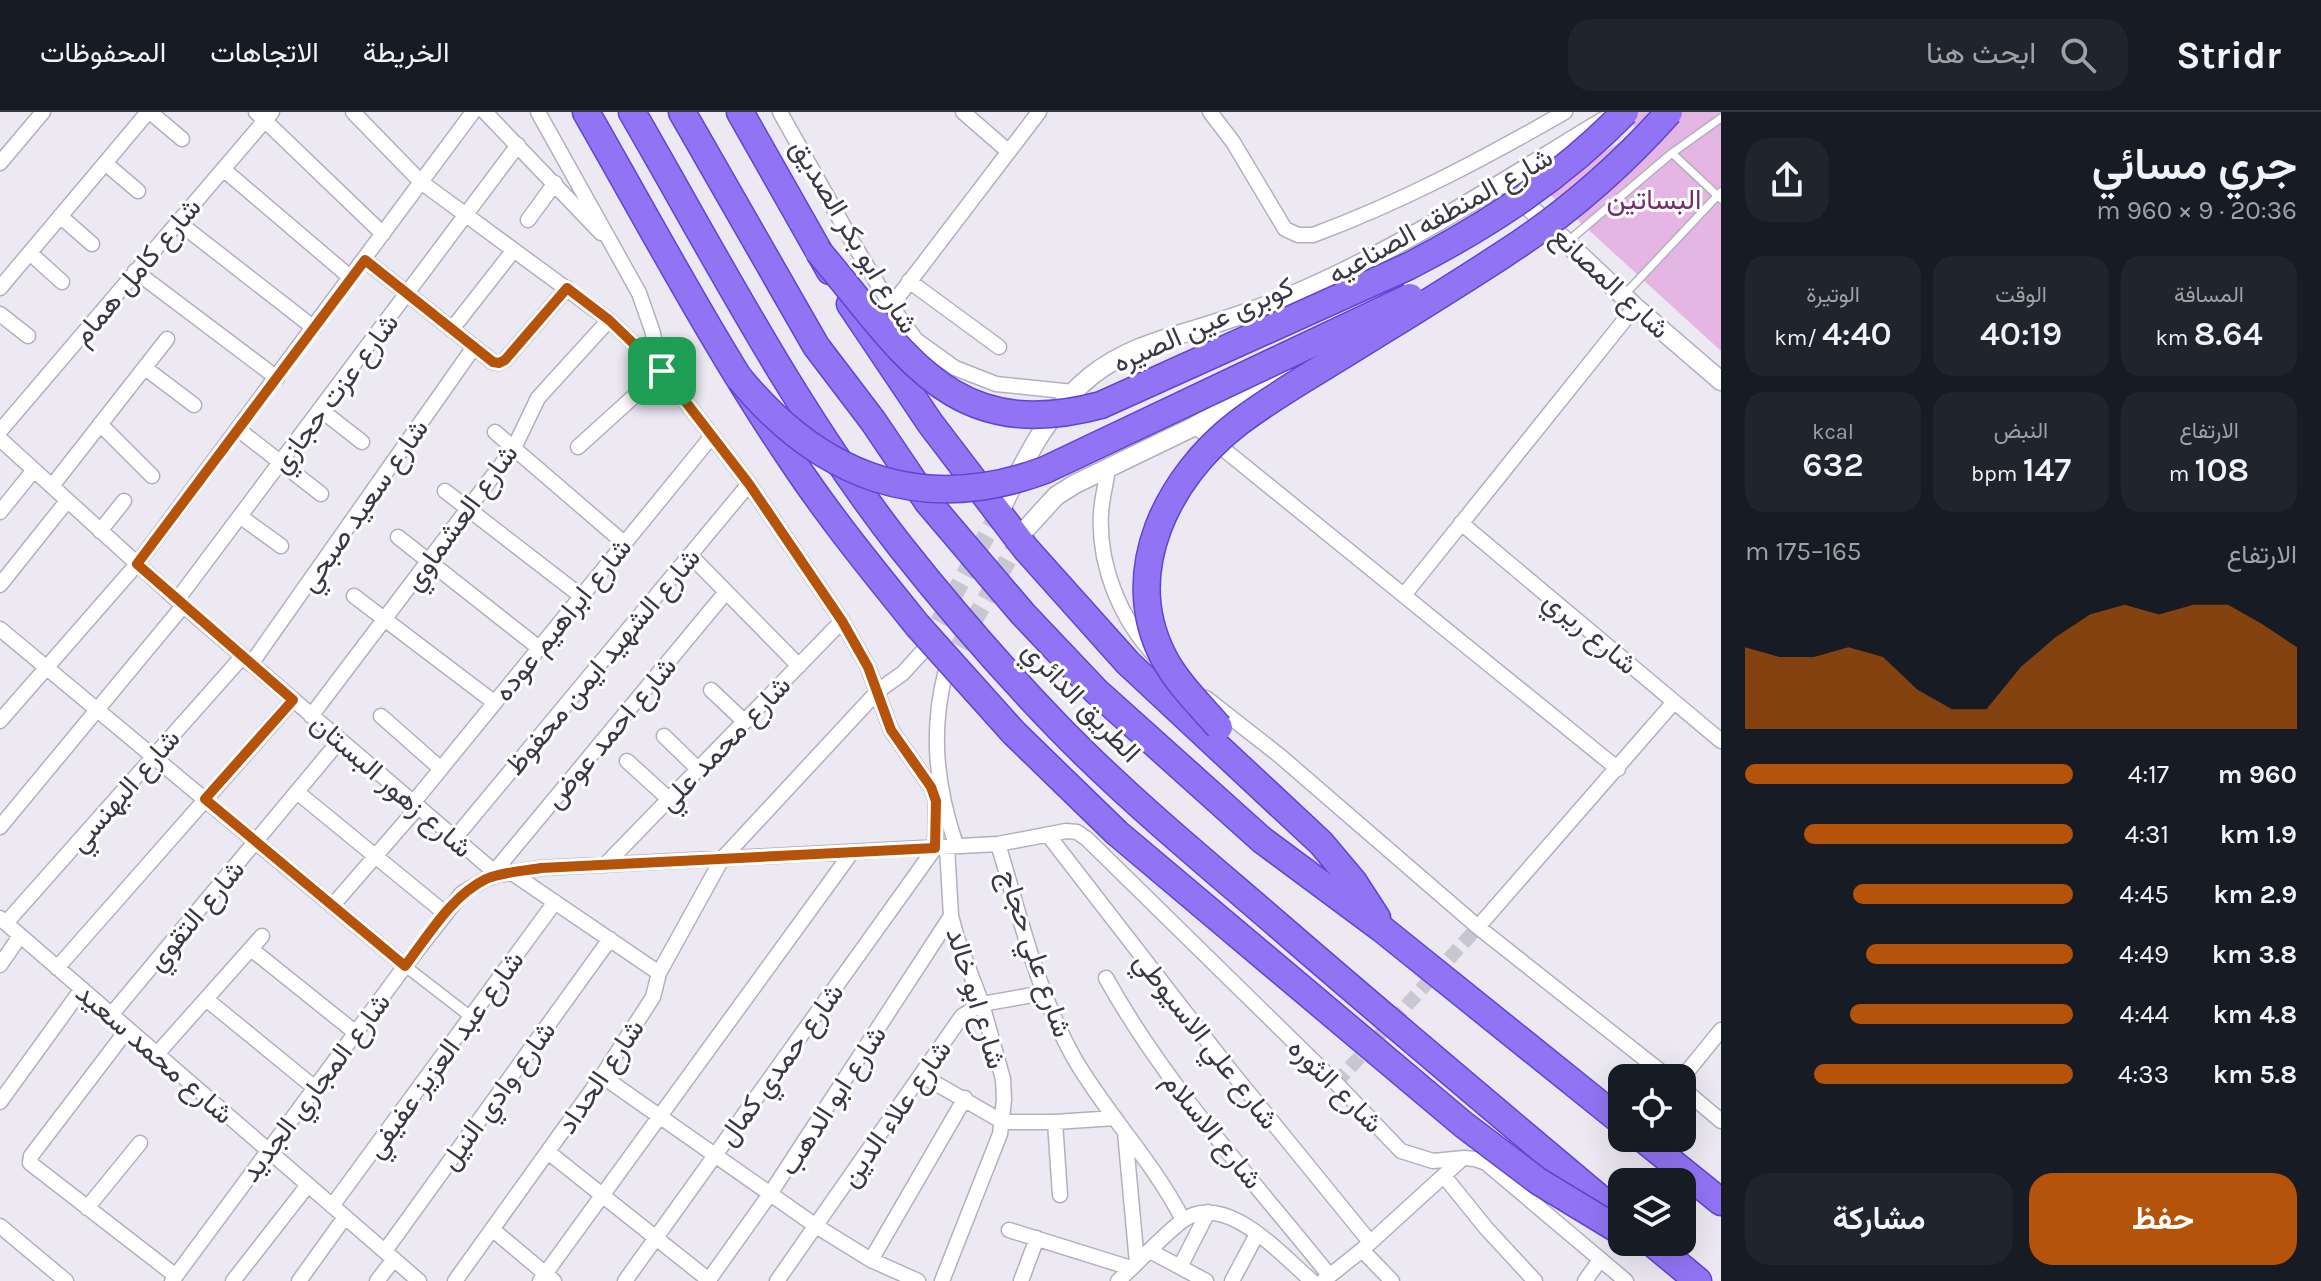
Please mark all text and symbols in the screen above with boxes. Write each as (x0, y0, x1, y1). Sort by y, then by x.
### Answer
search box (1568, 19, 2128, 91)
icon: search (2056, 33, 2100, 77)
text: Stridr (2176, 33, 2281, 78)
text: ابحث هنا (1926, 35, 2036, 71)
text: المحفوظات (40, 36, 166, 69)
text: الاتجاهات (210, 36, 319, 69)
text: الخريطة (363, 36, 449, 69)
street label: شارع ابو بكر الصديق (782, 133, 926, 340)
button: share (1745, 138, 1829, 222)
text: جري مسائي (2092, 139, 2297, 190)
street label: شارع المنطقه الصناعيه (1322, 140, 1559, 293)
park label: البساتين (1606, 183, 1702, 216)
street label: شارع كامل همام (65, 191, 209, 353)
text: 20:36 · 9 × 960 m (2096, 195, 2297, 226)
street label: شارع المصانع (1543, 219, 1677, 348)
street label: كوبرى عين الصيره (1108, 270, 1299, 380)
text: الوتيرة (1806, 282, 1860, 308)
text: الوقت (1995, 282, 2047, 308)
text: المسافة (2174, 282, 2244, 308)
street label: شارع عزت حجازي (263, 307, 410, 483)
text: 4:40 (1822, 314, 1892, 354)
text: 40:19 (1980, 314, 2062, 354)
text: 8.64 (2194, 314, 2263, 354)
text: /km (1774, 325, 1822, 351)
text: km (2155, 325, 2194, 351)
pin (628, 337, 696, 405)
icon: arrive (640, 349, 684, 393)
street label: شارع سعيد صبحي (292, 413, 440, 601)
text: النبض (1994, 418, 2048, 444)
text: الارتفاع (2179, 418, 2239, 444)
text: kcal (1812, 419, 1854, 445)
street label: شارع العشماوي (396, 438, 529, 600)
text: 632 (1802, 445, 1864, 485)
text: 147 (2023, 450, 2071, 490)
text: 108 (2195, 450, 2249, 490)
text: bpm (1971, 461, 2023, 487)
text: m (2169, 461, 2195, 487)
street label: شارع ابراهيم عوده (486, 531, 640, 709)
text: 165–175 m (1745, 536, 1861, 567)
text: الارتفاع (2226, 539, 2297, 570)
street label: شارع الشهيد ايمن محفوظ (498, 541, 708, 783)
street label: شارع ريري (1533, 583, 1644, 686)
street label: الطريق الدائري (1011, 634, 1148, 773)
street label: شارع احمد عوض (537, 650, 685, 816)
street label: شارع محمد علي (651, 668, 802, 822)
street label: شارع زهور البستان (303, 706, 479, 866)
street label: شارع البهنسي (62, 722, 191, 863)
text: 4:17 (2128, 759, 2169, 790)
text: 960 m (2218, 759, 2297, 790)
text: 4:31 (2125, 819, 2169, 850)
text: 1.9 km (2220, 819, 2297, 850)
street label: شارع التقوي (140, 853, 256, 981)
street label: شارع علي حجاج (986, 865, 1080, 1043)
text: 4:45 (2119, 879, 2169, 910)
text: 2.9 km (2213, 879, 2297, 910)
street label: شارع ابو خالد (938, 924, 1014, 1073)
text: 4:49 (2119, 939, 2169, 970)
text: 3.8 km (2212, 939, 2297, 970)
street label: شارع عبد العزيز عفيفي (358, 944, 536, 1168)
street label: شارع علي الاسيوطي (1122, 945, 1286, 1139)
street label: شارع محمد سعيد (68, 976, 240, 1132)
street label: شارع حمدي كمال (710, 977, 855, 1156)
street label: شارع المجاري الجديد (234, 986, 402, 1192)
text: 4:44 (2119, 999, 2169, 1030)
text: 4.8 km (2212, 999, 2297, 1030)
street label: شارع الحداد (550, 1013, 652, 1141)
street label: شارع وادي النيل (432, 1015, 567, 1180)
street label: شارع ابو الدهب (772, 1019, 895, 1182)
street label: شارع الثوره (1280, 1031, 1390, 1141)
street label: شارع علاء الدين (833, 1033, 960, 1194)
text: 4:33 (2118, 1059, 2169, 1090)
text: 5.8 km (2213, 1059, 2297, 1090)
map controls (1608, 1064, 1696, 1256)
button: locate (1608, 1064, 1696, 1152)
street label: شارع الاسلام (1154, 1065, 1270, 1197)
button: layers (1608, 1168, 1696, 1256)
button: مشاركة (1745, 1173, 2013, 1265)
button: حفظ (2029, 1173, 2297, 1265)

